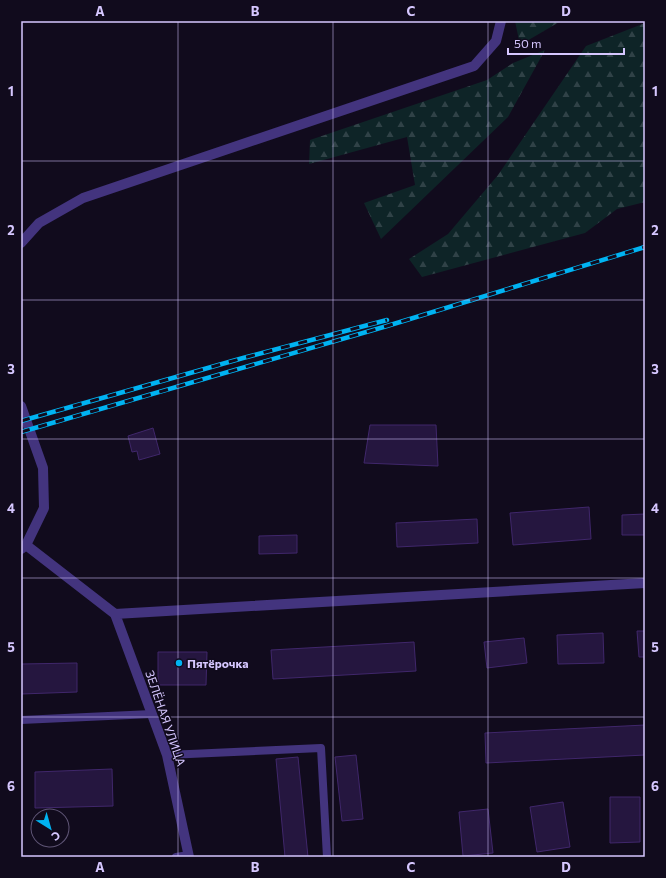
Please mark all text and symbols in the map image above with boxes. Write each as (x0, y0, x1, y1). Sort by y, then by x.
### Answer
text: A (95, 3, 105, 19)
text: B (251, 3, 260, 19)
text: C (407, 3, 416, 19)
text: D (561, 3, 571, 19)
scale bar (508, 30, 624, 56)
text: 50 m (514, 36, 542, 50)
text: 1 (8, 83, 14, 99)
text: 1 (652, 83, 658, 99)
text: 2 (7, 222, 15, 238)
text: 2 (651, 222, 659, 238)
text: 3 (7, 361, 15, 377)
text: 3 (651, 361, 659, 377)
text: 4 (7, 500, 15, 516)
text: 4 (651, 500, 659, 516)
text: 5 (7, 639, 15, 655)
text: 5 (651, 639, 659, 655)
place label: Пятёрочка (187, 656, 249, 670)
marker: Пятёрочка (174, 658, 184, 668)
street label: ЗЕЛЁНАЯ УЛИЦА (143, 668, 189, 768)
text: 6 (7, 778, 15, 794)
text: 6 (651, 778, 659, 794)
north arrow (30, 808, 70, 848)
text: С (49, 829, 63, 844)
text: A (95, 859, 105, 875)
text: B (251, 859, 260, 875)
text: C (407, 859, 416, 875)
text: D (561, 859, 571, 875)

